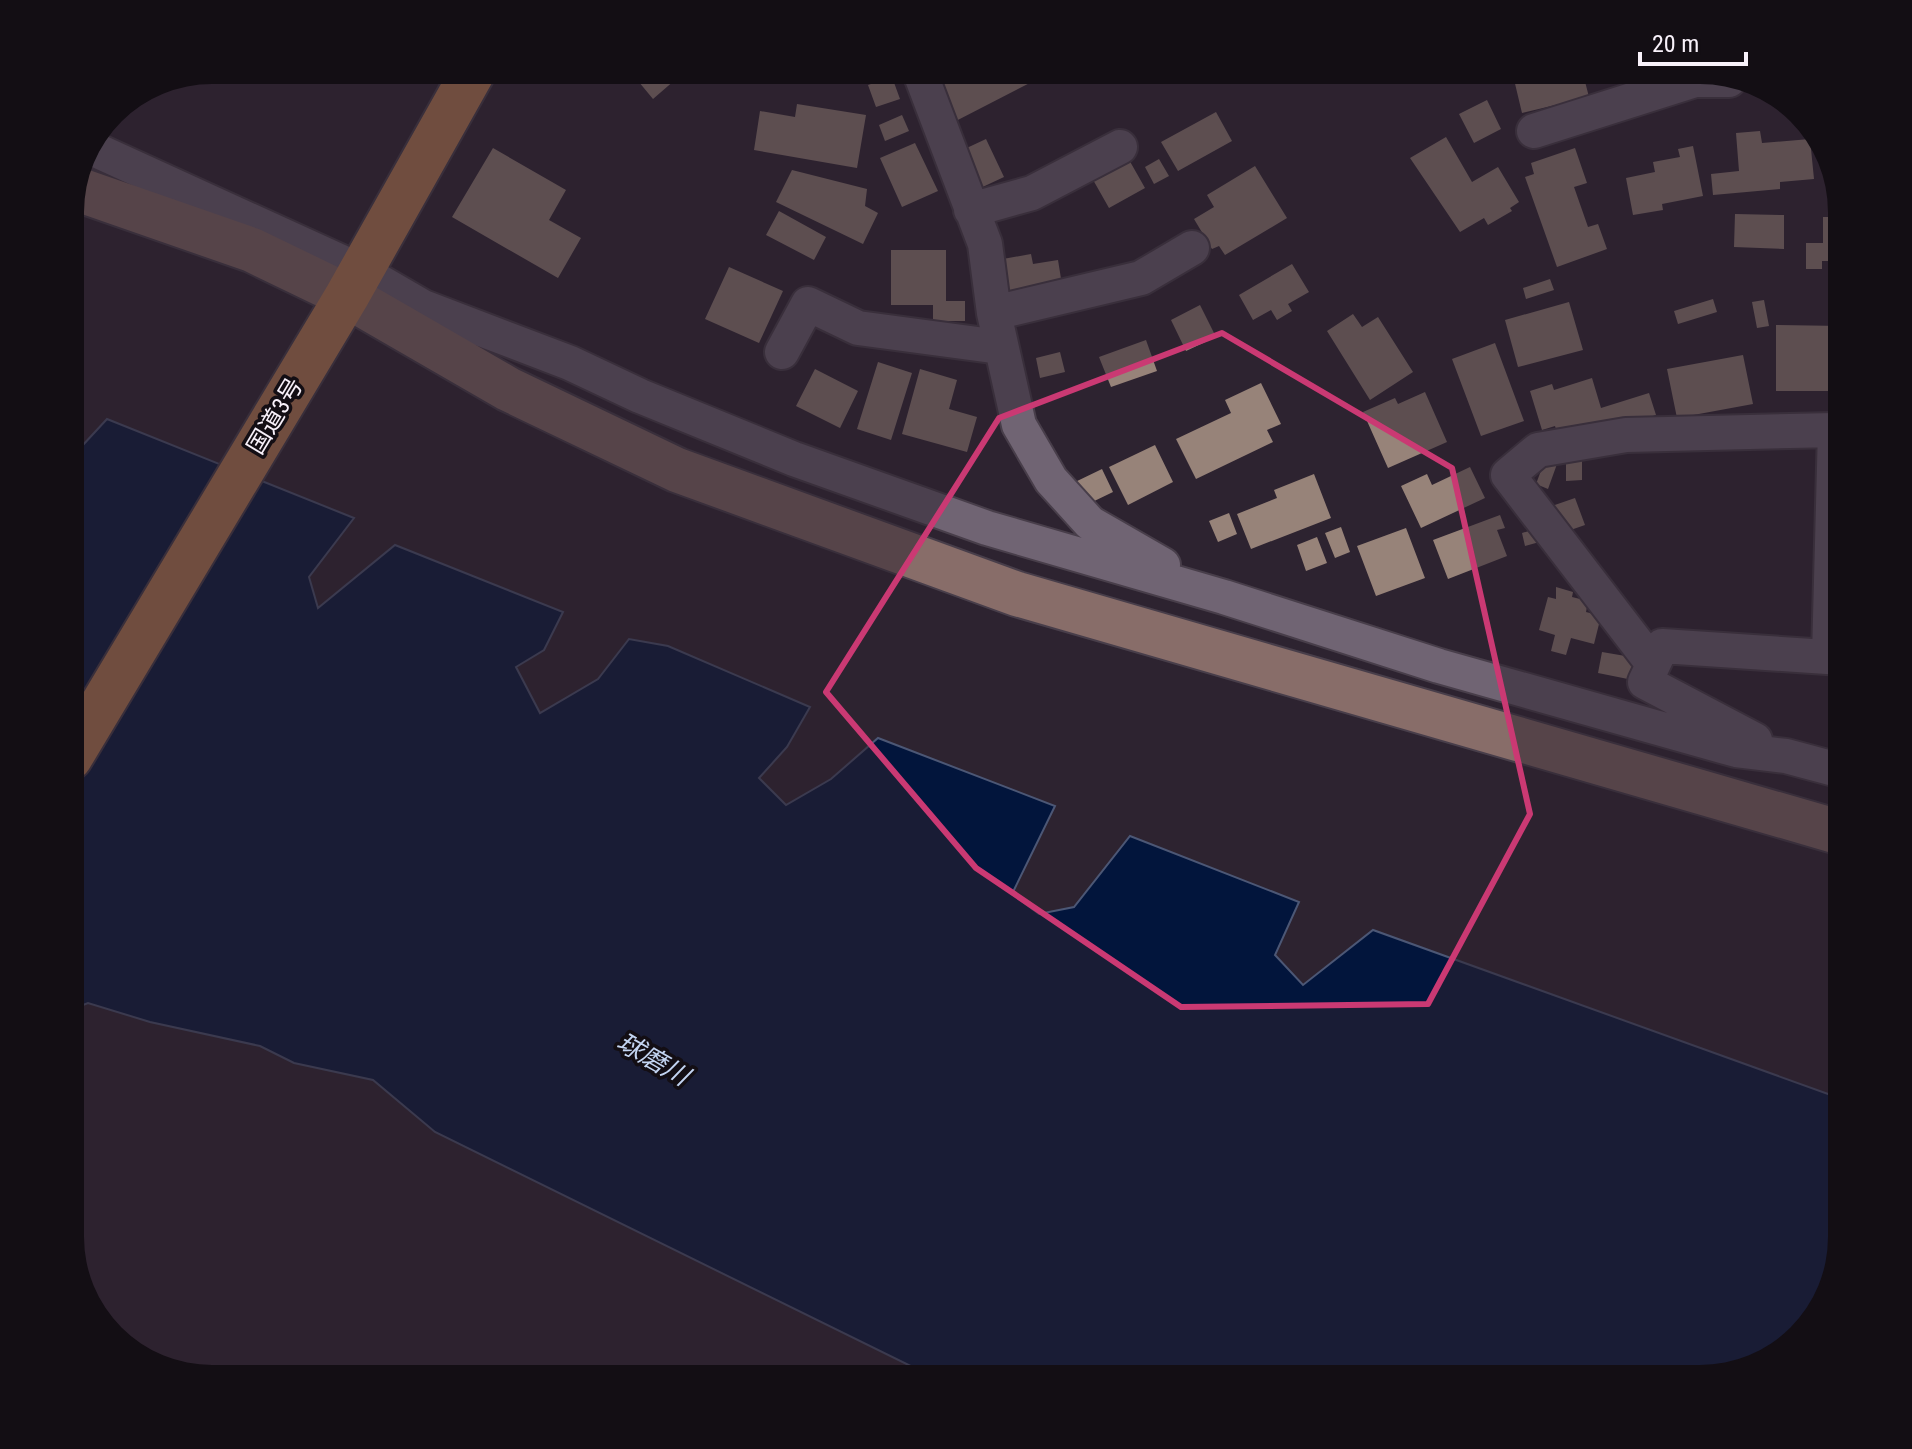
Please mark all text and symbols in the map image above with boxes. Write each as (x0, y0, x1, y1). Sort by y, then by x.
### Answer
scale bar (1640, 16, 1746, 66)
text: 20 m (1652, 30, 1699, 58)
street label: 国道3号 (241, 373, 309, 459)
water label: 球磨川 (612, 1027, 697, 1093)

